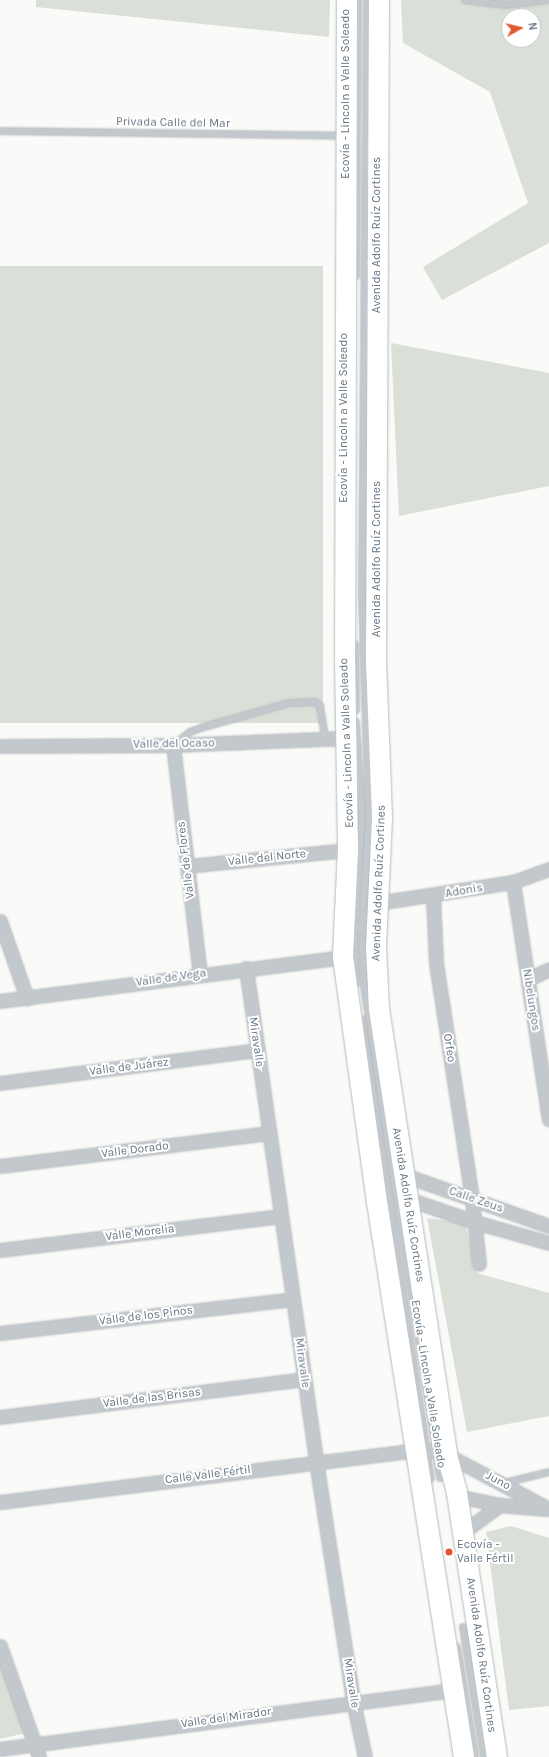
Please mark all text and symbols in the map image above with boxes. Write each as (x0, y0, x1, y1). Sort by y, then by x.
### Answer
north arrow (501, 8, 541, 48)
street label: Ecovía - Lincoln a Valle Soleado (339, 9, 353, 179)
text: N (525, 22, 539, 31)
street label: Privada Calle del Mar (116, 115, 230, 131)
street label: Avenida Adolfo Ruíz Cortines (370, 157, 384, 313)
street label: Ecovía - Lincoln a Valle Soleado (337, 333, 351, 503)
street label: Avenida Adolfo Ruíz Cortines (370, 481, 384, 637)
street label: Ecovía - Lincoln a Valle Soleado (337, 658, 357, 828)
street label: Valle del Ocaso (133, 736, 215, 752)
street label: Avenida Adolfo Ruíz Cortines (369, 805, 389, 961)
street label: Valle de Flores (174, 820, 198, 900)
street label: Valle del Norte (227, 847, 307, 869)
street label: Adonis (444, 881, 484, 901)
street label: Valle de Vega (135, 966, 207, 990)
street label: Nibelungos (519, 968, 543, 1032)
street label: Miravalle (245, 1016, 267, 1068)
street label: Orfeo (440, 1033, 458, 1063)
street label: Valle de Juárez (89, 1055, 169, 1079)
street label: Avenida Adolfo Ruíz Cortines (389, 1127, 427, 1283)
street label: Valle Dorado (100, 1139, 170, 1161)
street label: Calle Zeus (447, 1184, 505, 1216)
street label: Valle Morelia (105, 1222, 175, 1244)
street label: Ecovía - Lincoln a Valle Soleado (408, 1299, 448, 1469)
street label: Valle de los Pinos (98, 1303, 194, 1329)
street label: Miravalle (291, 1337, 313, 1389)
street label: Valle de las Brisas (102, 1385, 202, 1411)
street label: Calle Valle Fértil (164, 1463, 252, 1487)
street label: Juno (483, 1469, 513, 1493)
place label: Ecovía - Valle Fértil (457, 1538, 514, 1566)
marker: Ecovía - Valle Fértil (444, 1547, 454, 1557)
street label: Avenida Adolfo Ruíz Cortines (463, 1577, 499, 1733)
street label: Miravalle (340, 1657, 362, 1709)
street label: Valle del Mirador (180, 1705, 272, 1731)

